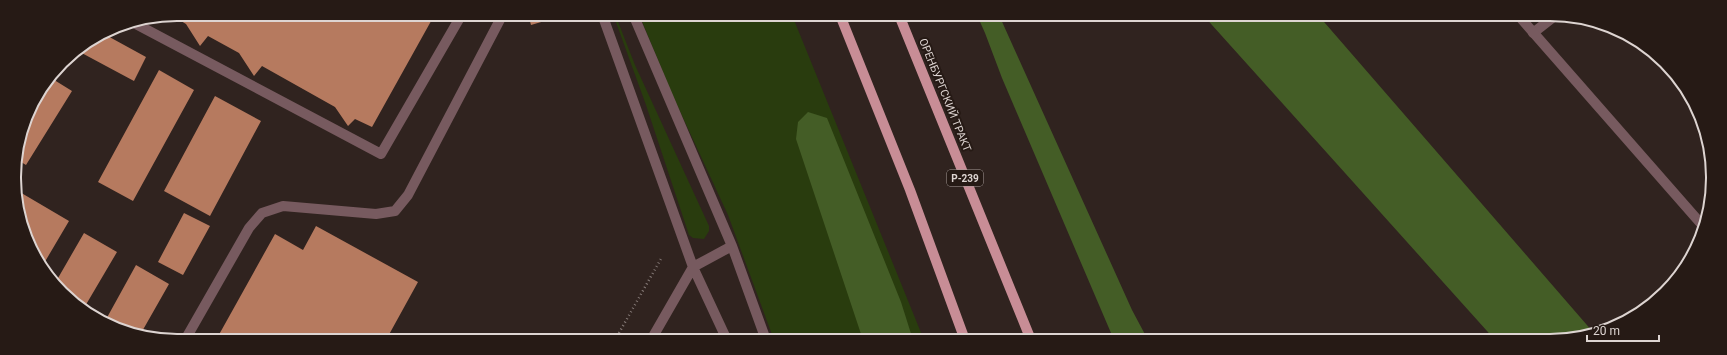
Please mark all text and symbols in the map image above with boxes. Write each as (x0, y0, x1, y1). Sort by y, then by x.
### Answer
street label: ОРЕНБУРГСКИЙ ТРАКТ (916, 36, 974, 154)
road number: Р-239 (947, 170, 983, 186)
scale bar (1587, 317, 1659, 343)
text: 20 m (1593, 324, 1620, 338)

